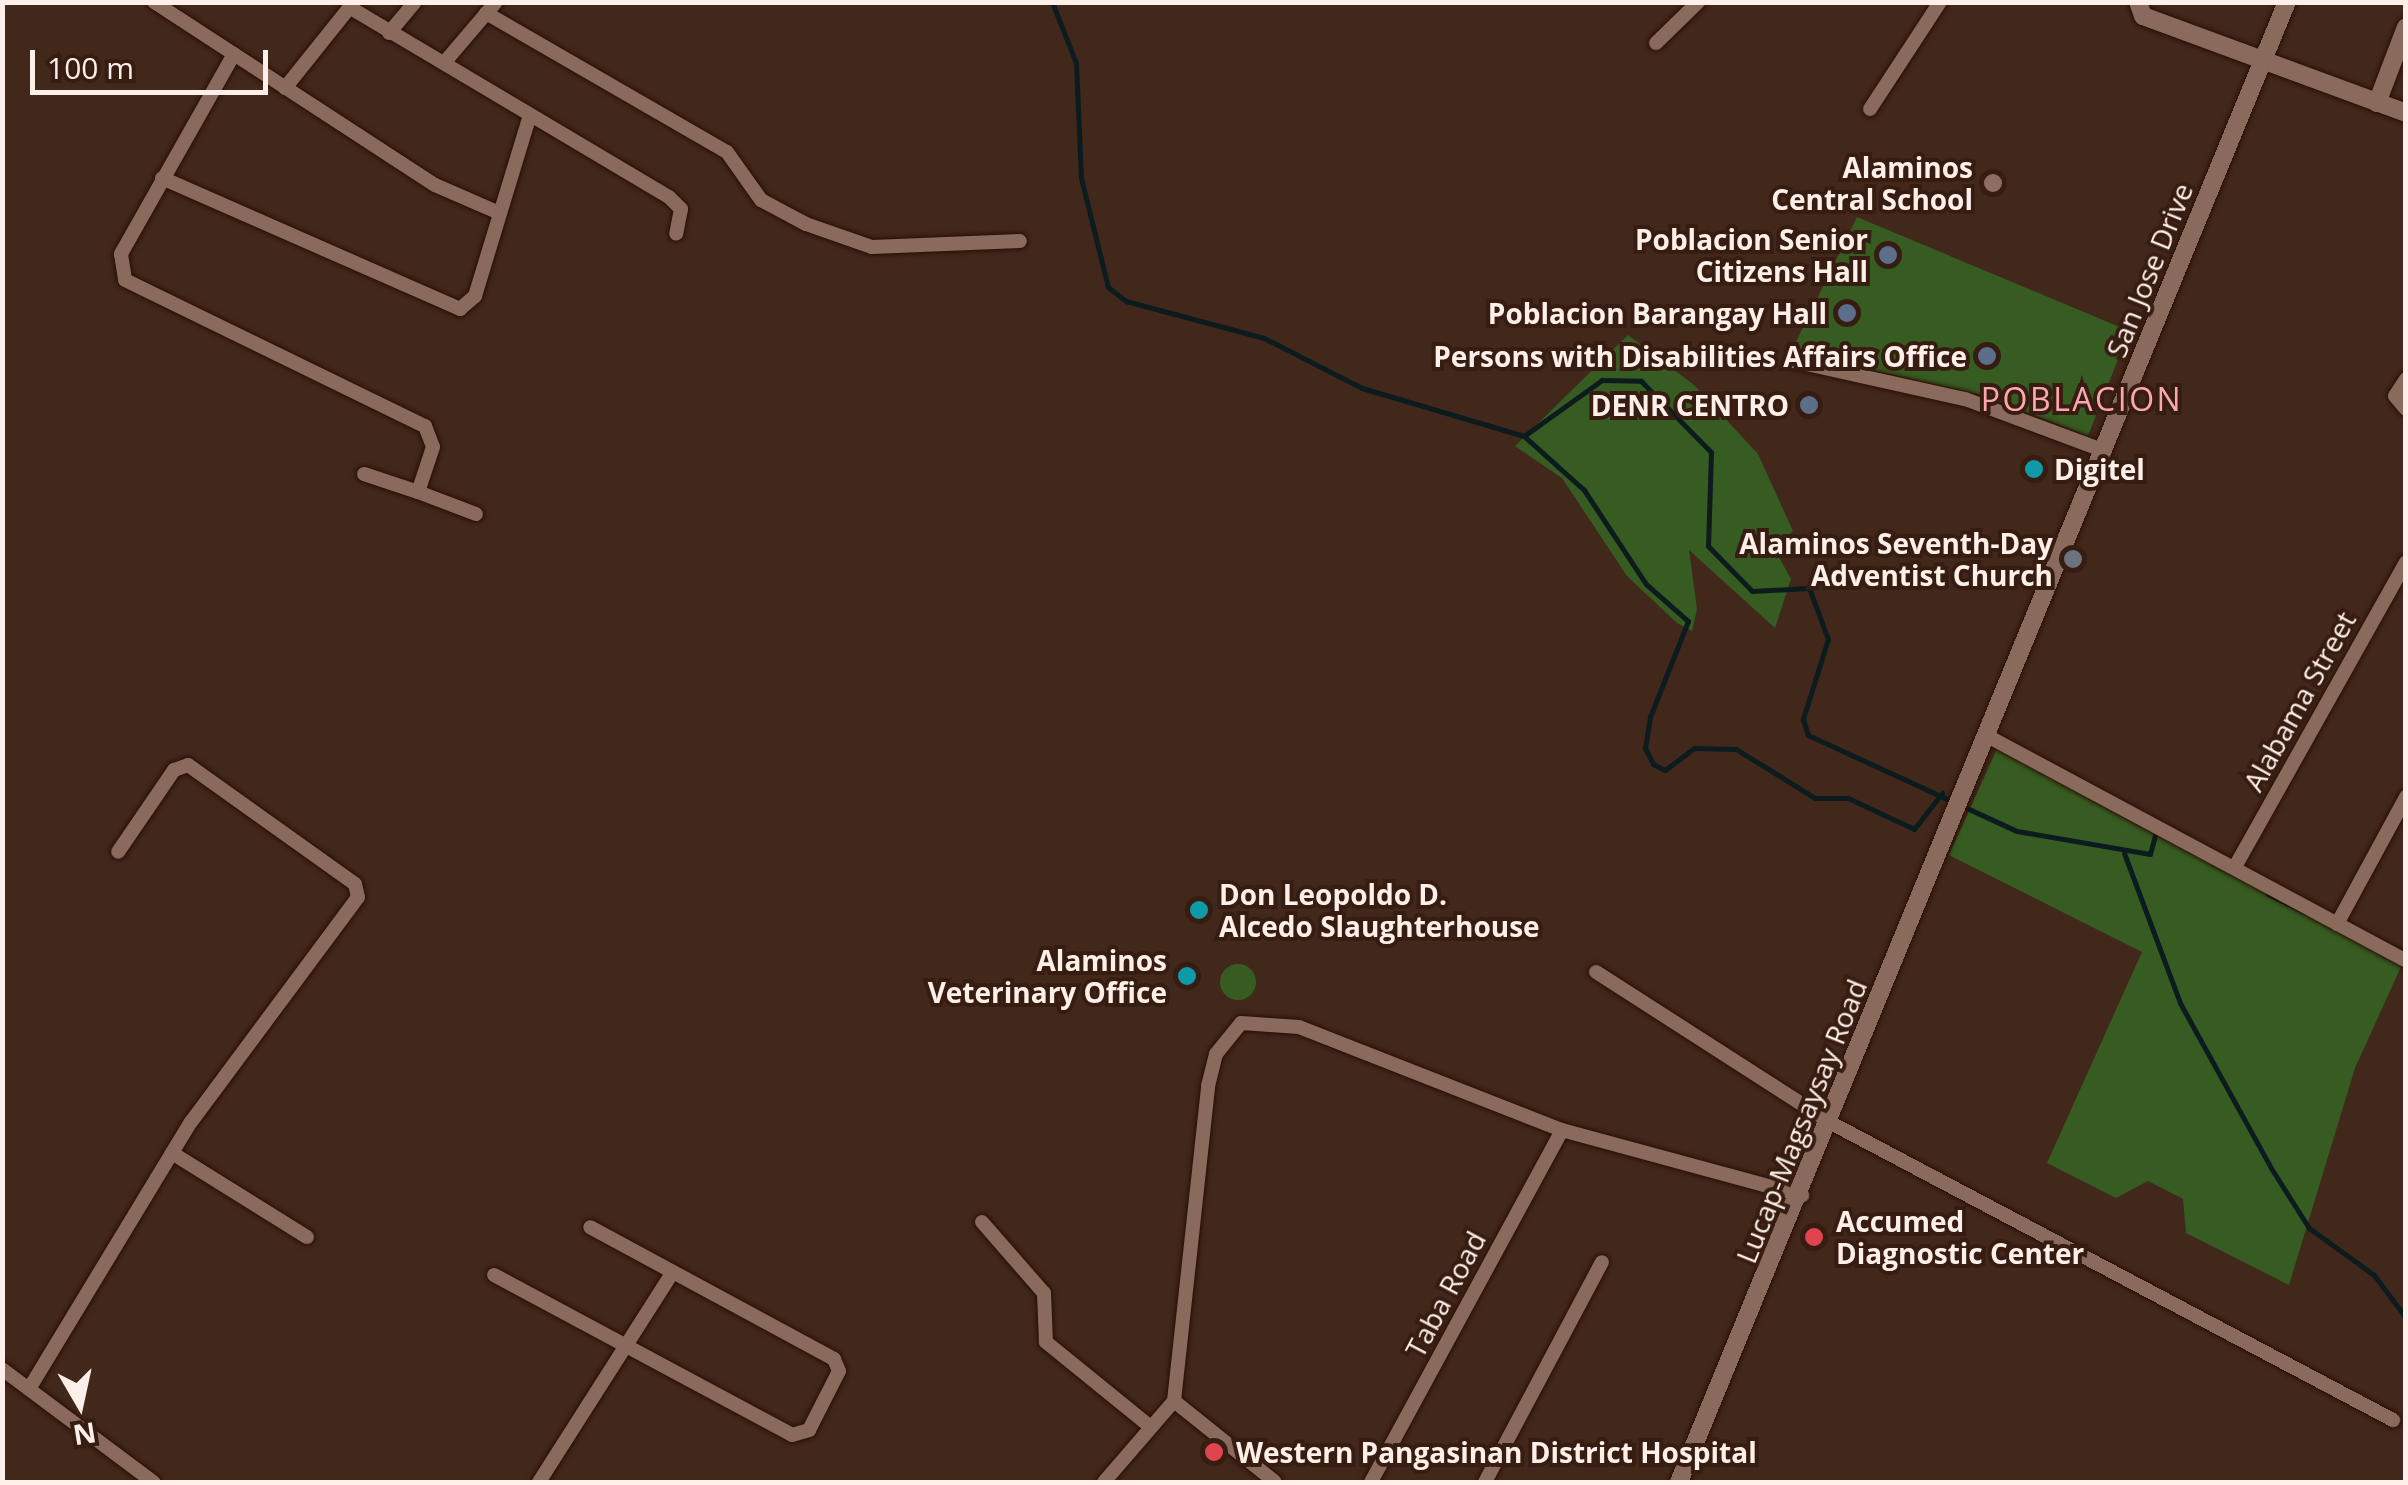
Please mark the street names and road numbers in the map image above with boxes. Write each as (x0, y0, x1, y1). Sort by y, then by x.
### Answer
street label: San Jose Drive (2099, 178, 2199, 362)
street label: Alabama Street (2236, 605, 2362, 797)
street label: Lucap-Magsaysay Road (1729, 974, 1873, 1268)
street label: Taba Road (1398, 1225, 1492, 1363)

